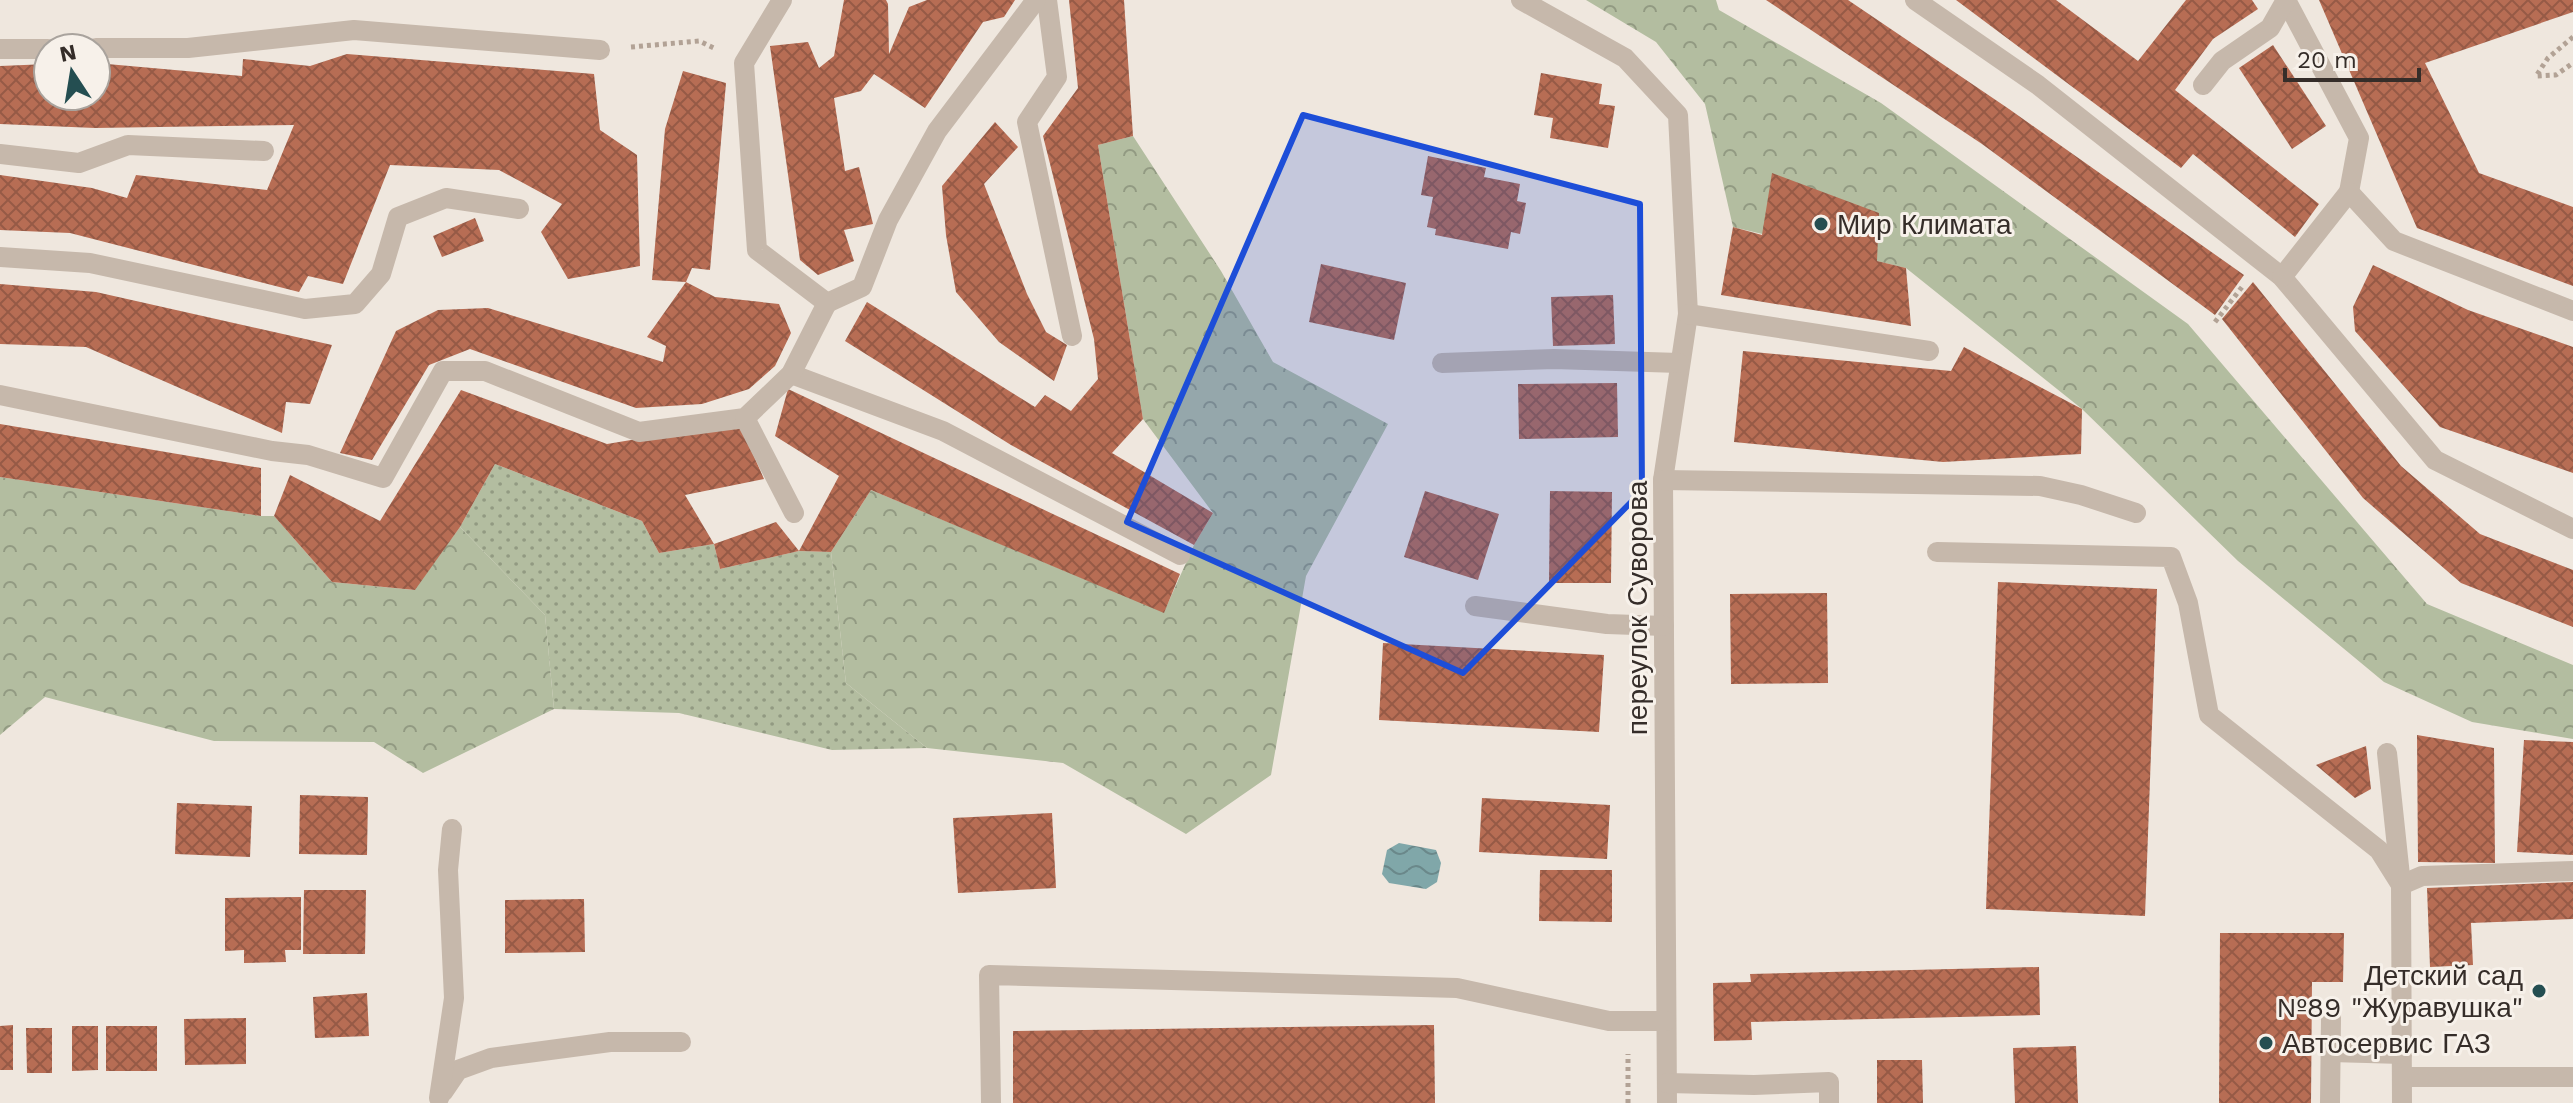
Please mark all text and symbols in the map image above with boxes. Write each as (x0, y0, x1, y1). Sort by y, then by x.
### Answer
north arrow (32, 32, 112, 112)
scale bar (2285, 32, 2419, 82)
text: N (57, 39, 79, 67)
text: 20 m (2297, 46, 2357, 74)
place label: Мир Климата (1837, 208, 2012, 241)
marker: Мир Климата (1812, 215, 1830, 233)
street label: переулок Суворова (1621, 480, 1654, 735)
place label: Детский сад №89 "Журавушка" (2276, 959, 2523, 1024)
marker: Детский сад №89 "Журавушка" (2530, 982, 2548, 1000)
place label: Автосервис ГАЗ (2282, 1027, 2491, 1060)
marker: Автосервис ГАЗ (2257, 1034, 2275, 1052)

